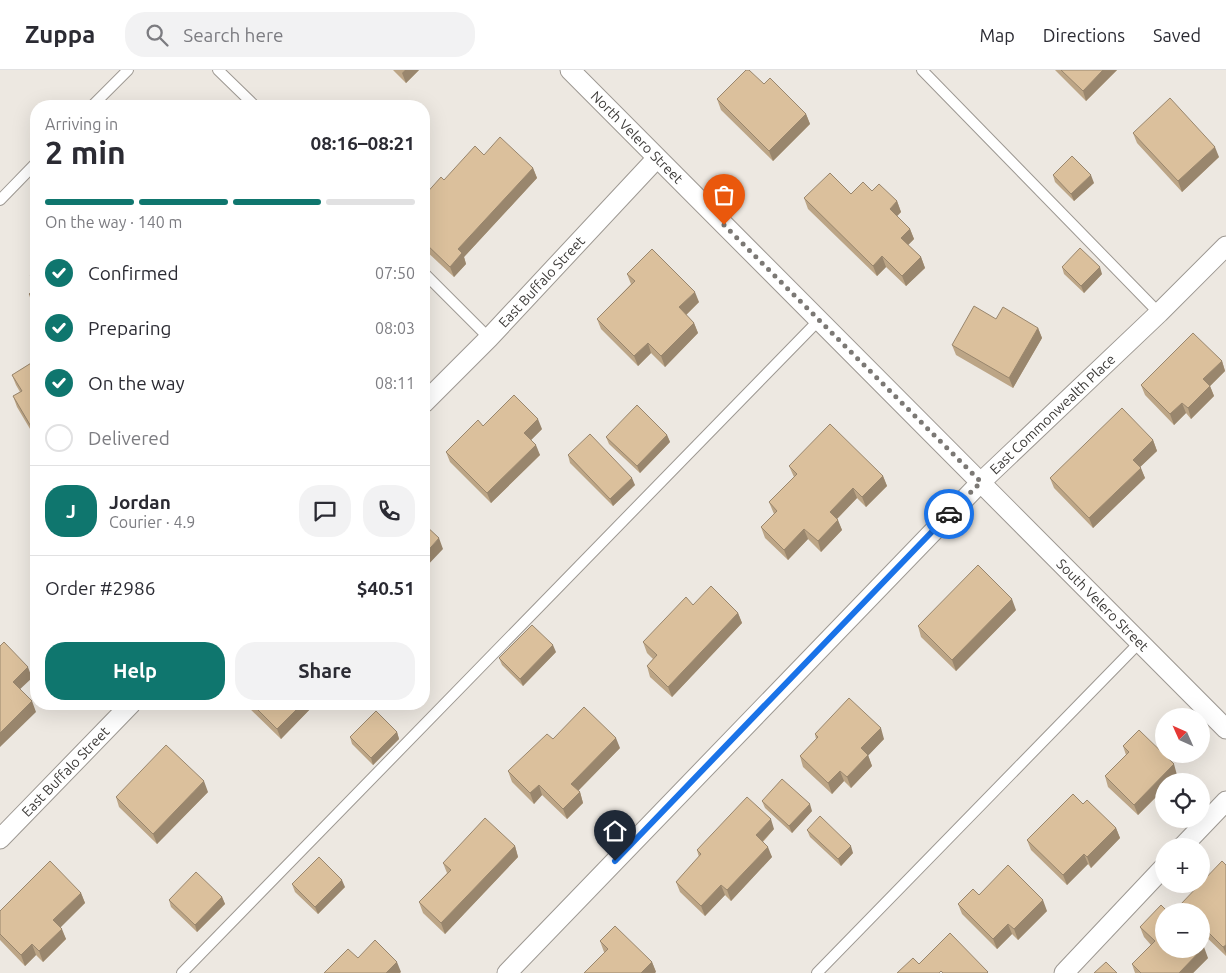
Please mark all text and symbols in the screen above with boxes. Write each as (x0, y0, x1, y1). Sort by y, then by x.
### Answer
search box (125, 12, 475, 57)
text: Zuppa (25, 21, 95, 48)
icon: search (143, 21, 171, 49)
text: Search here (183, 24, 284, 46)
text: Map (979, 25, 1015, 45)
text: Directions (1043, 25, 1125, 45)
text: Saved (1153, 25, 1201, 45)
street label: North Velero Street (588, 88, 687, 187)
text: Arriving in (45, 115, 118, 133)
text: 08:16–08:21 (310, 132, 415, 154)
text: 2 min (45, 134, 126, 170)
pin (703, 174, 745, 225)
icon: bag (710, 181, 738, 209)
text: On the way · 140 m (45, 213, 182, 231)
street label: East Buffalo Street (495, 232, 588, 331)
icon: check (45, 259, 73, 287)
text: Confirmed (88, 262, 179, 284)
text: 07:50 (375, 264, 415, 282)
icon: check (45, 314, 73, 342)
text: Preparing (88, 317, 172, 339)
text: 08:03 (375, 319, 415, 337)
street label: East Commonwealth Place (987, 351, 1118, 477)
icon: check (45, 369, 73, 397)
text: On the way (88, 372, 185, 394)
text: 08:11 (375, 374, 415, 392)
text: Delivered (88, 427, 170, 449)
button: chat (299, 485, 351, 537)
button: phone (363, 485, 415, 537)
courier (924, 489, 974, 539)
text: Jordan (109, 491, 171, 513)
text: J (66, 500, 76, 522)
icon: car (935, 500, 963, 528)
text: Courier · 4.9 (109, 513, 195, 531)
street label: South Velero Street (1053, 556, 1152, 655)
text: Order #2986 (45, 577, 155, 599)
text: $40.51 (357, 577, 415, 599)
button: Help (45, 642, 225, 700)
button: Share (235, 642, 415, 700)
north arrow (1155, 708, 1210, 762)
map controls (1155, 708, 1210, 958)
street label: East Buffalo Street (18, 723, 113, 820)
button: locate (1155, 773, 1210, 828)
pin (594, 810, 636, 861)
icon: home (601, 817, 629, 845)
button: + (1155, 838, 1210, 893)
button: − (1155, 903, 1210, 958)

